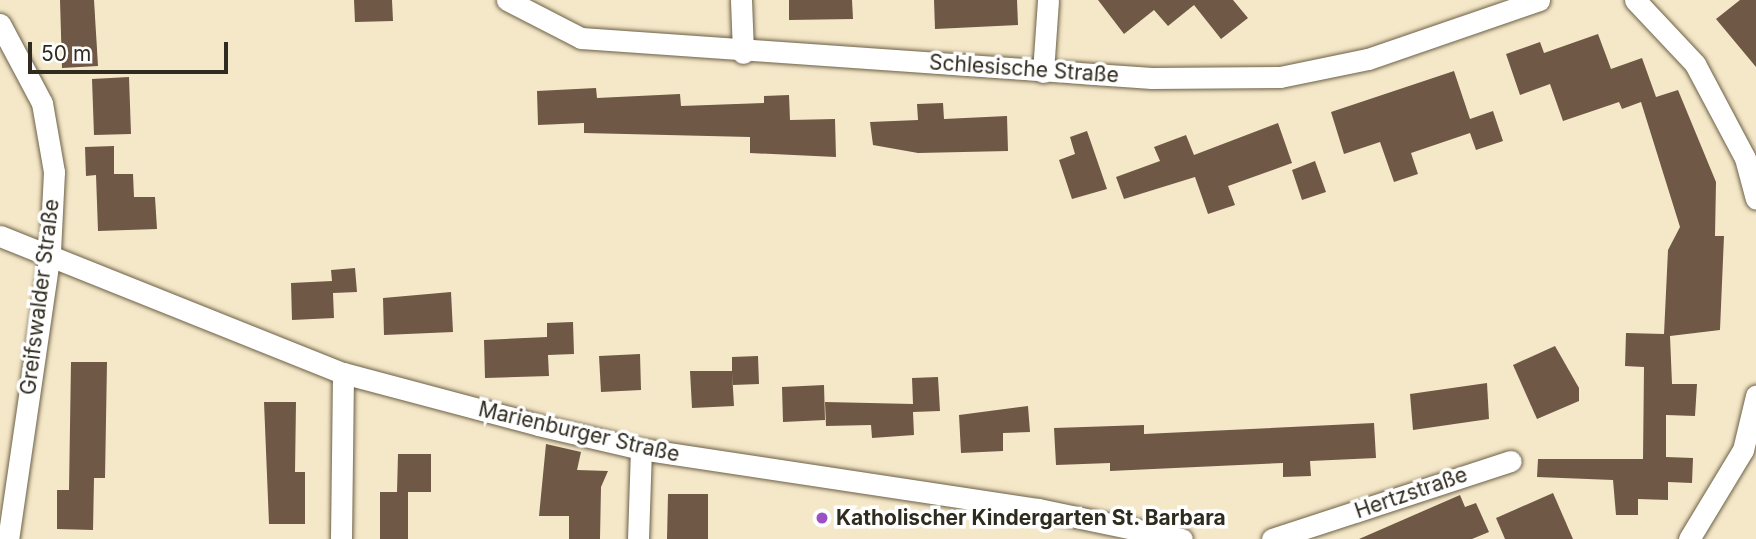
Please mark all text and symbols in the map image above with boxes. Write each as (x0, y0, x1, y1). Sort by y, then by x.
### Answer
scale bar (32, 28, 231, 72)
text: 50 m (41, 41, 91, 66)
street label: Schlesische Straße (928, 50, 1120, 88)
street label: Greifswalder Straße (15, 198, 65, 396)
street label: Marienburger Straße (476, 397, 682, 467)
street label: Hertzstraße (1351, 462, 1471, 524)
place label: Katholischer Kindergarten St. Barbara (836, 505, 1226, 531)
marker: Katholischer Kindergarten St. Barbara (814, 510, 830, 526)

